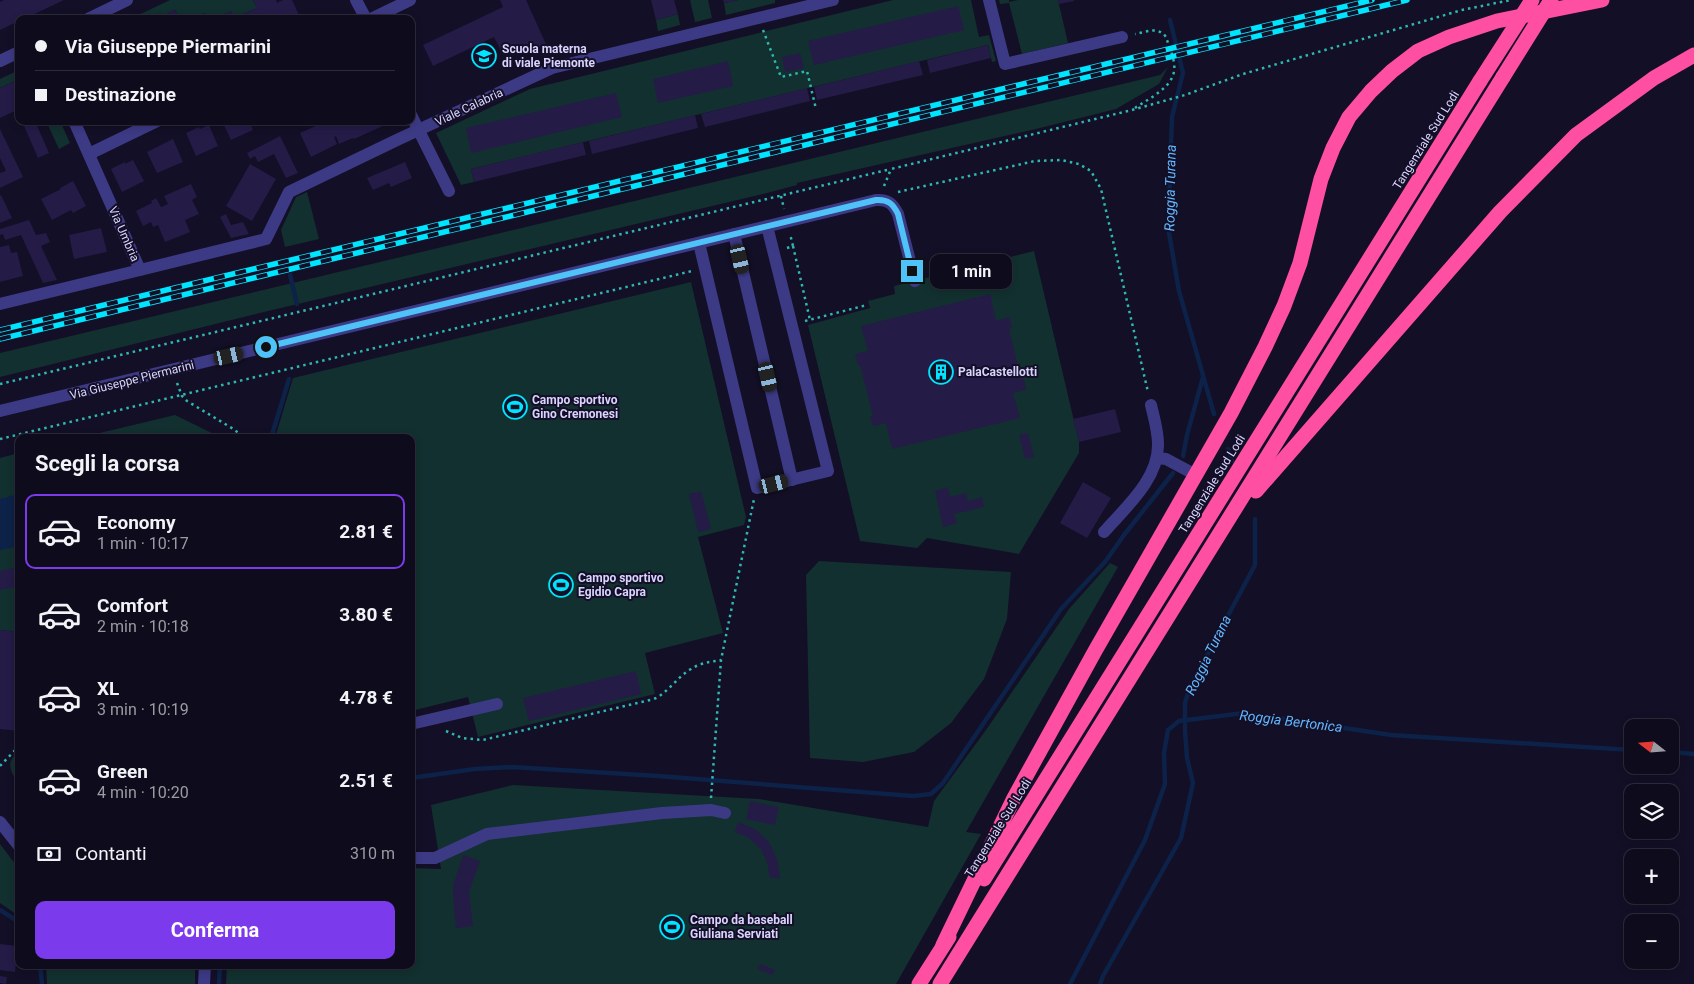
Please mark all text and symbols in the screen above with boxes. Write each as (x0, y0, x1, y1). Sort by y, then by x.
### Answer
text: Via Giuseppe Piermarini (65, 35, 271, 58)
place label: Scuola materna di viale Piemonte (502, 42, 596, 70)
school or university icon: Scuola materna di viale Piemonte (471, 43, 497, 69)
text: Destinazione (65, 83, 176, 106)
street label: Viale Calabria (433, 85, 505, 129)
street label: Tangenziale Sud Lodi (1390, 88, 1462, 192)
water label: Roggia Turana (1161, 144, 1179, 232)
street label: Via Umbria (106, 204, 142, 264)
car (729, 243, 750, 275)
callout: 1 min (930, 254, 1012, 288)
route end (901, 260, 923, 282)
text: 1 min (951, 262, 991, 281)
route start (255, 336, 277, 358)
car (212, 345, 245, 367)
street label: Via Giuseppe Piermarini (68, 358, 196, 402)
building icon: PalaCastellotti (928, 359, 954, 385)
car (757, 361, 778, 393)
place label: PalaCastellotti (958, 365, 1037, 379)
place label: Campo sportivo Gino Cremonesi (532, 393, 618, 421)
sports icon: Campo sportivo Gino Cremonesi (502, 394, 528, 420)
street label: Tangenziale Sud Lodi (1176, 432, 1248, 536)
text: Scegli la corsa (35, 451, 180, 476)
car (757, 473, 790, 495)
icon: car (37, 509, 82, 554)
text: Economy (97, 511, 176, 534)
text: 2.81 € (339, 520, 393, 543)
text: 1 min · 10:17 (97, 534, 189, 553)
place label: Campo sportivo Egidio Capra (578, 571, 664, 599)
sports icon: Campo sportivo Egidio Capra (548, 572, 574, 598)
icon: car (37, 592, 82, 637)
text: Comfort (97, 594, 168, 617)
text: 3.80 € (339, 603, 393, 626)
water label: Roggia Turana (1182, 612, 1234, 698)
text: 2 min · 10:18 (97, 617, 189, 636)
icon: car (37, 675, 82, 720)
text: XL (97, 677, 119, 700)
text: 4.78 € (339, 686, 393, 709)
text: 3 min · 10:19 (97, 700, 189, 719)
water label: Roggia Bertonica (1239, 707, 1343, 735)
north arrow (1624, 719, 1679, 774)
map controls (1624, 719, 1679, 969)
icon: car (37, 758, 82, 803)
text: Green (97, 760, 148, 783)
text: 2.51 € (339, 769, 393, 792)
street label: Tangenziale Sud Lodi (962, 776, 1034, 880)
text: 4 min · 10:20 (97, 783, 189, 802)
button: layers (1624, 784, 1679, 839)
icon: cash (35, 840, 63, 868)
text: Contanti (75, 842, 147, 865)
text: 310 m (350, 844, 395, 863)
button: + (1624, 849, 1679, 904)
button: Conferma (35, 901, 395, 959)
place label: Campo da baseball Giuliana Serviati (690, 913, 793, 941)
sports icon: Campo da baseball Giuliana Serviati (659, 914, 685, 940)
button: − (1624, 914, 1679, 969)

